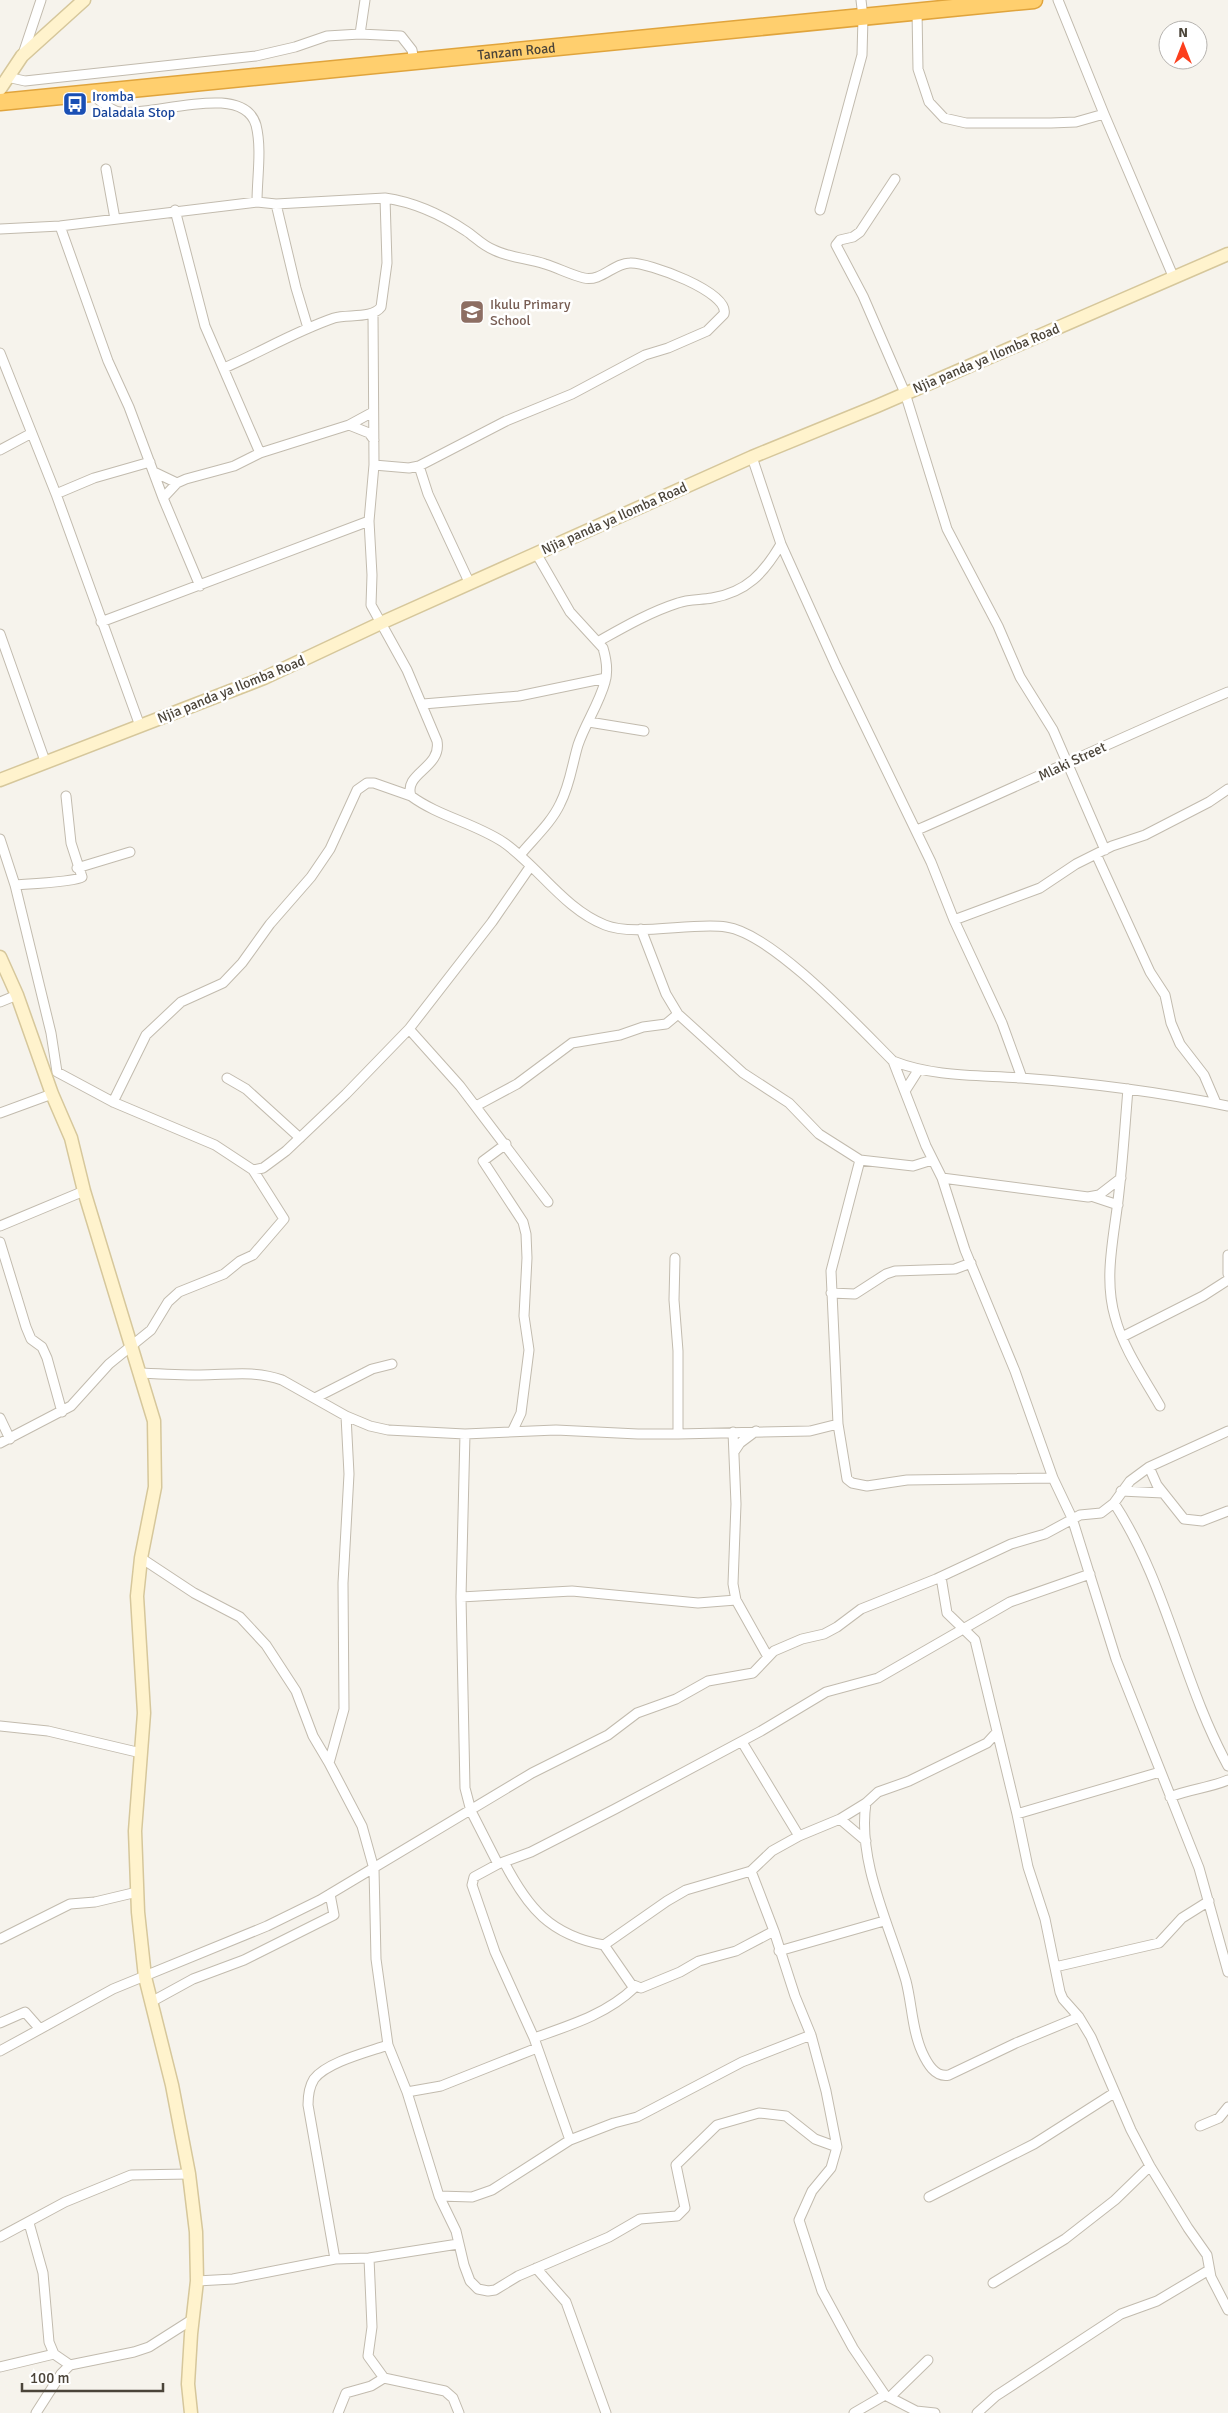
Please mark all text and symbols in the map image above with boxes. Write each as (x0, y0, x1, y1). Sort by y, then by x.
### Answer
north arrow (1158, 20, 1208, 70)
text: N (1178, 24, 1188, 41)
street label: Tanzam Road (477, 39, 556, 64)
place label: Iromba Daladala Stop (92, 88, 175, 121)
bus stop icon: Iromba Daladala Stop (62, 91, 88, 117)
place label: Ikulu Primary School (490, 296, 571, 329)
school or university icon: Ikulu Primary School (459, 299, 485, 325)
street label: Njia panda ya Ilomba Road (910, 320, 1062, 397)
street label: Njia panda ya Ilomba Road (539, 479, 690, 558)
street label: Njia panda ya Ilomba Road (155, 652, 307, 727)
street label: Mlaki Street (1036, 738, 1109, 785)
scale bar (22, 2360, 164, 2392)
text: 100 m (30, 2369, 70, 2387)

